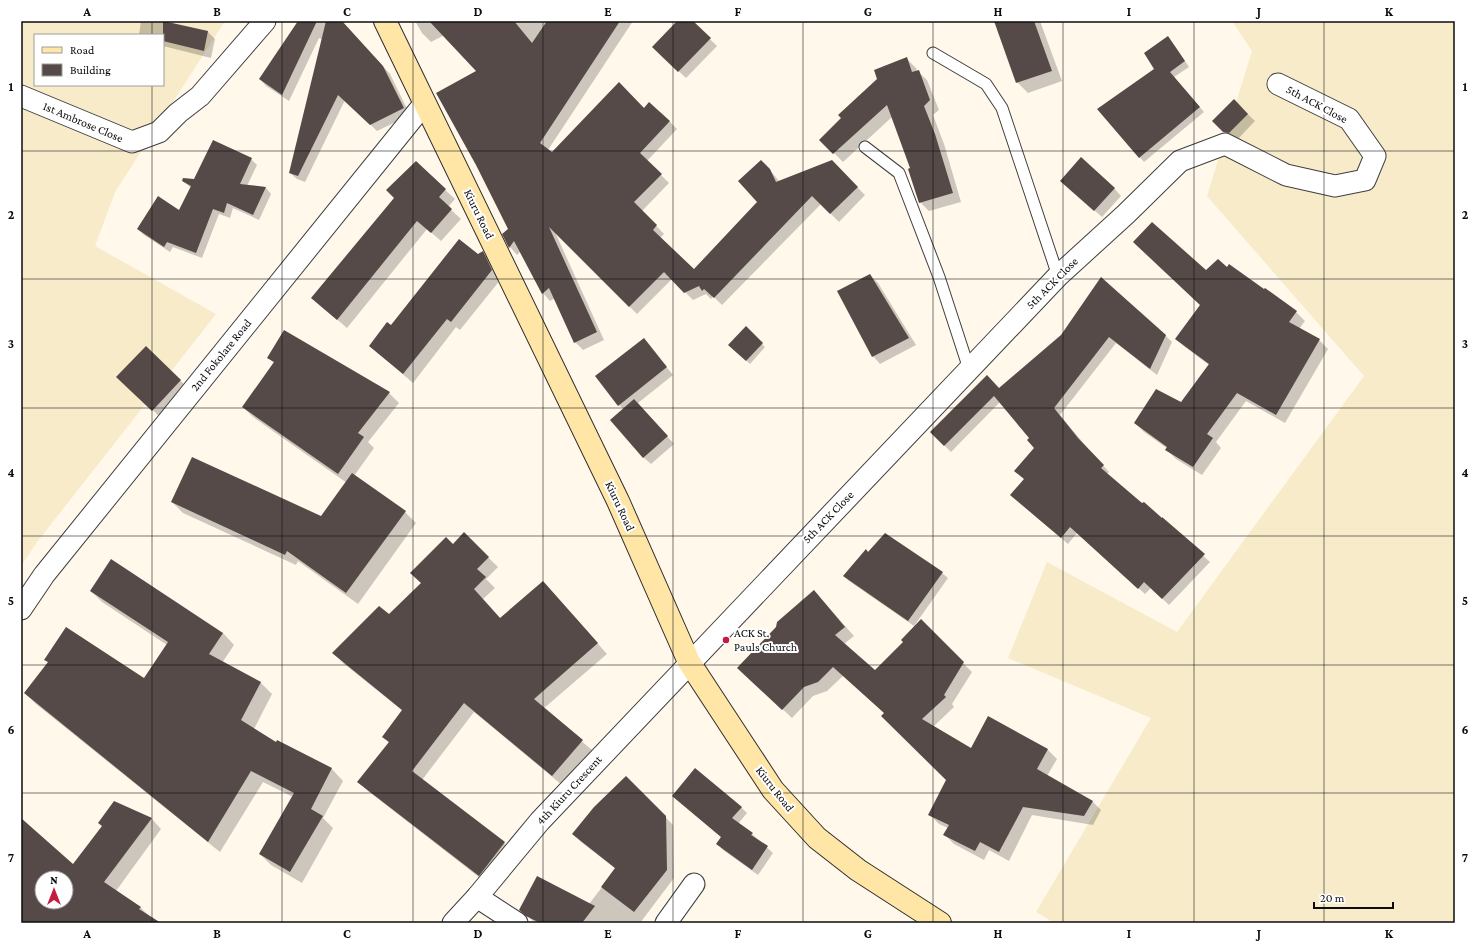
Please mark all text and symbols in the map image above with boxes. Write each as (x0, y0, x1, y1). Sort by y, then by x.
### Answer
text: A (82, 4, 91, 19)
text: B (213, 4, 221, 19)
text: C (343, 4, 351, 19)
text: D (474, 4, 483, 19)
text: E (604, 4, 612, 19)
text: F (735, 4, 742, 19)
text: G (864, 4, 872, 19)
text: H (994, 4, 1003, 19)
text: I (1127, 4, 1131, 19)
text: J (1255, 4, 1261, 19)
text: K (1385, 4, 1394, 19)
legend (34, 34, 164, 86)
text: Road (70, 43, 95, 57)
text: Building (70, 63, 111, 77)
text: 1 (9, 79, 14, 94)
text: 1 (1463, 79, 1468, 94)
street label: 5th ACK Close (1284, 82, 1350, 126)
street label: 1st Ambrose Close (41, 99, 125, 145)
street label: Kiuru Road (461, 187, 497, 242)
text: 2 (8, 207, 15, 222)
text: 2 (1462, 207, 1469, 222)
street label: 5th ACK Close (1023, 254, 1081, 312)
street label: 2nd Fokolare Road (188, 316, 255, 394)
text: 3 (8, 336, 14, 351)
text: 3 (1462, 336, 1468, 351)
text: 4 (7, 465, 15, 480)
text: 4 (1461, 465, 1469, 480)
street label: Kiuru Road (602, 479, 638, 534)
street label: 5th ACK Close (800, 488, 856, 546)
text: 5 (8, 593, 14, 608)
text: 5 (1462, 593, 1468, 608)
place label: ACK St. Pauls Church (734, 626, 798, 654)
marker: ACK St. Pauls Church (721, 635, 731, 645)
text: 6 (7, 722, 15, 737)
text: 6 (1461, 722, 1469, 737)
street label: 4th Kiuru Crescent (533, 752, 605, 828)
street label: Kiuru Road (753, 764, 797, 815)
text: 7 (8, 850, 14, 865)
text: 7 (1462, 850, 1468, 865)
north arrow (34, 870, 74, 910)
text: N (50, 874, 58, 886)
scale bar (1314, 884, 1393, 910)
text: 20 m (1320, 891, 1345, 905)
text: A (82, 926, 91, 941)
text: B (213, 926, 221, 941)
text: C (343, 926, 351, 941)
text: D (474, 926, 483, 941)
text: E (604, 926, 612, 941)
text: F (735, 926, 742, 941)
text: G (864, 926, 872, 941)
text: H (994, 926, 1003, 941)
text: I (1127, 926, 1131, 941)
text: J (1255, 926, 1261, 941)
text: K (1385, 926, 1394, 941)

